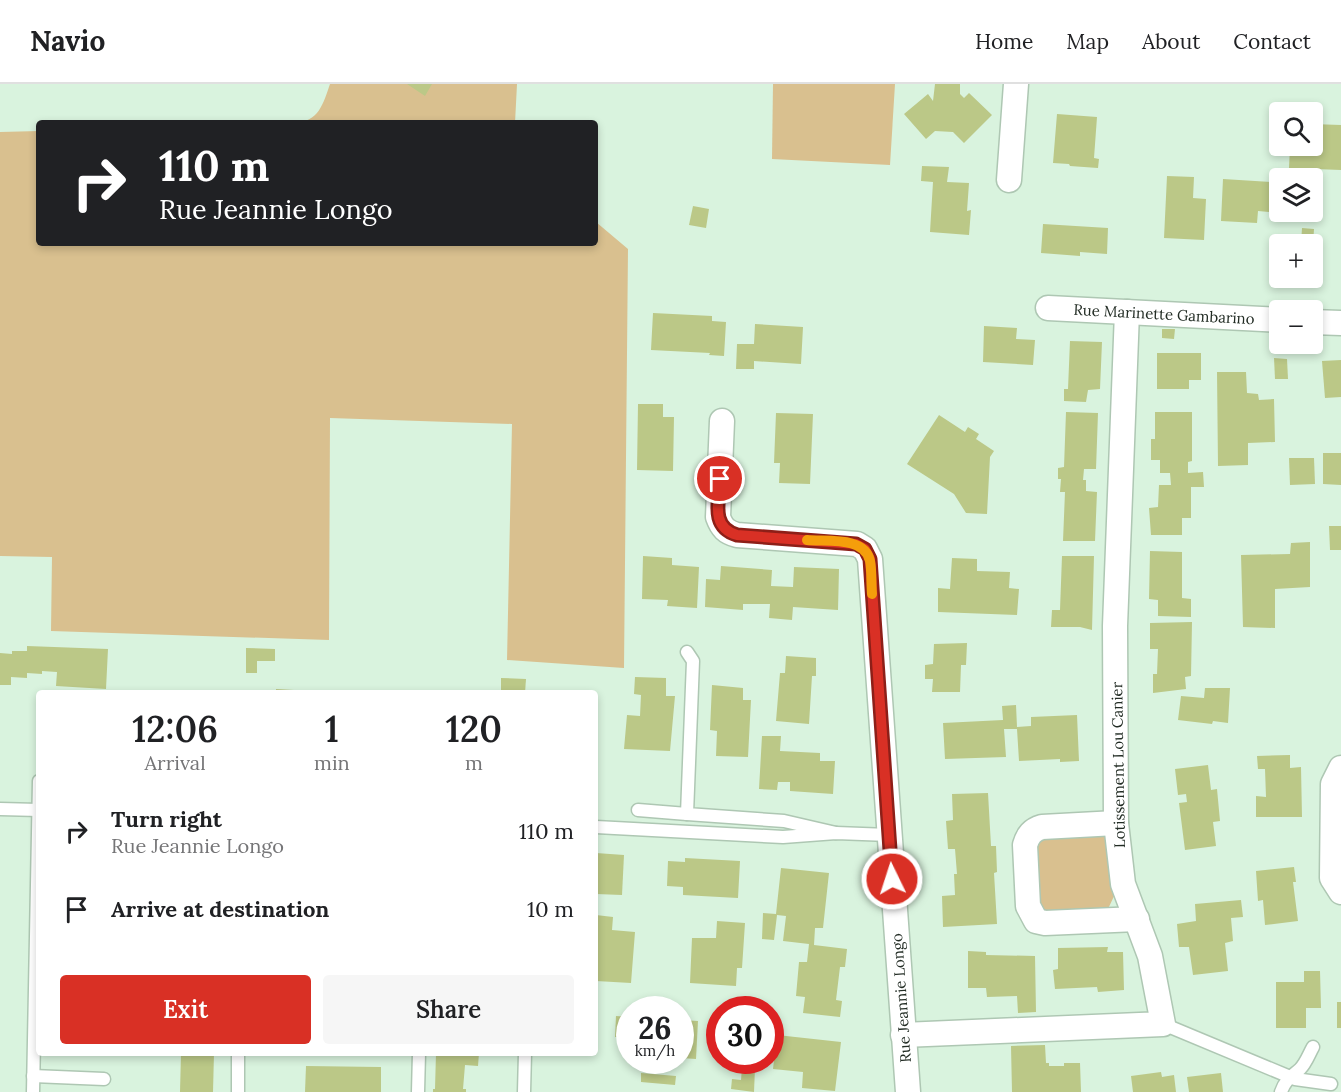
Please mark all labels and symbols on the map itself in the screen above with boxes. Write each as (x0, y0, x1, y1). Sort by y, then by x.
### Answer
street label: Rue Marinette Gambarino (1073, 300, 1255, 328)
pin (694, 453, 745, 504)
street label: Lotissement Lou Canier (1107, 681, 1129, 848)
position arrow (860, 847, 924, 911)
street label: Rue Jeannie Longo (887, 932, 915, 1063)
speed limit sign: 30 (706, 996, 784, 1074)

